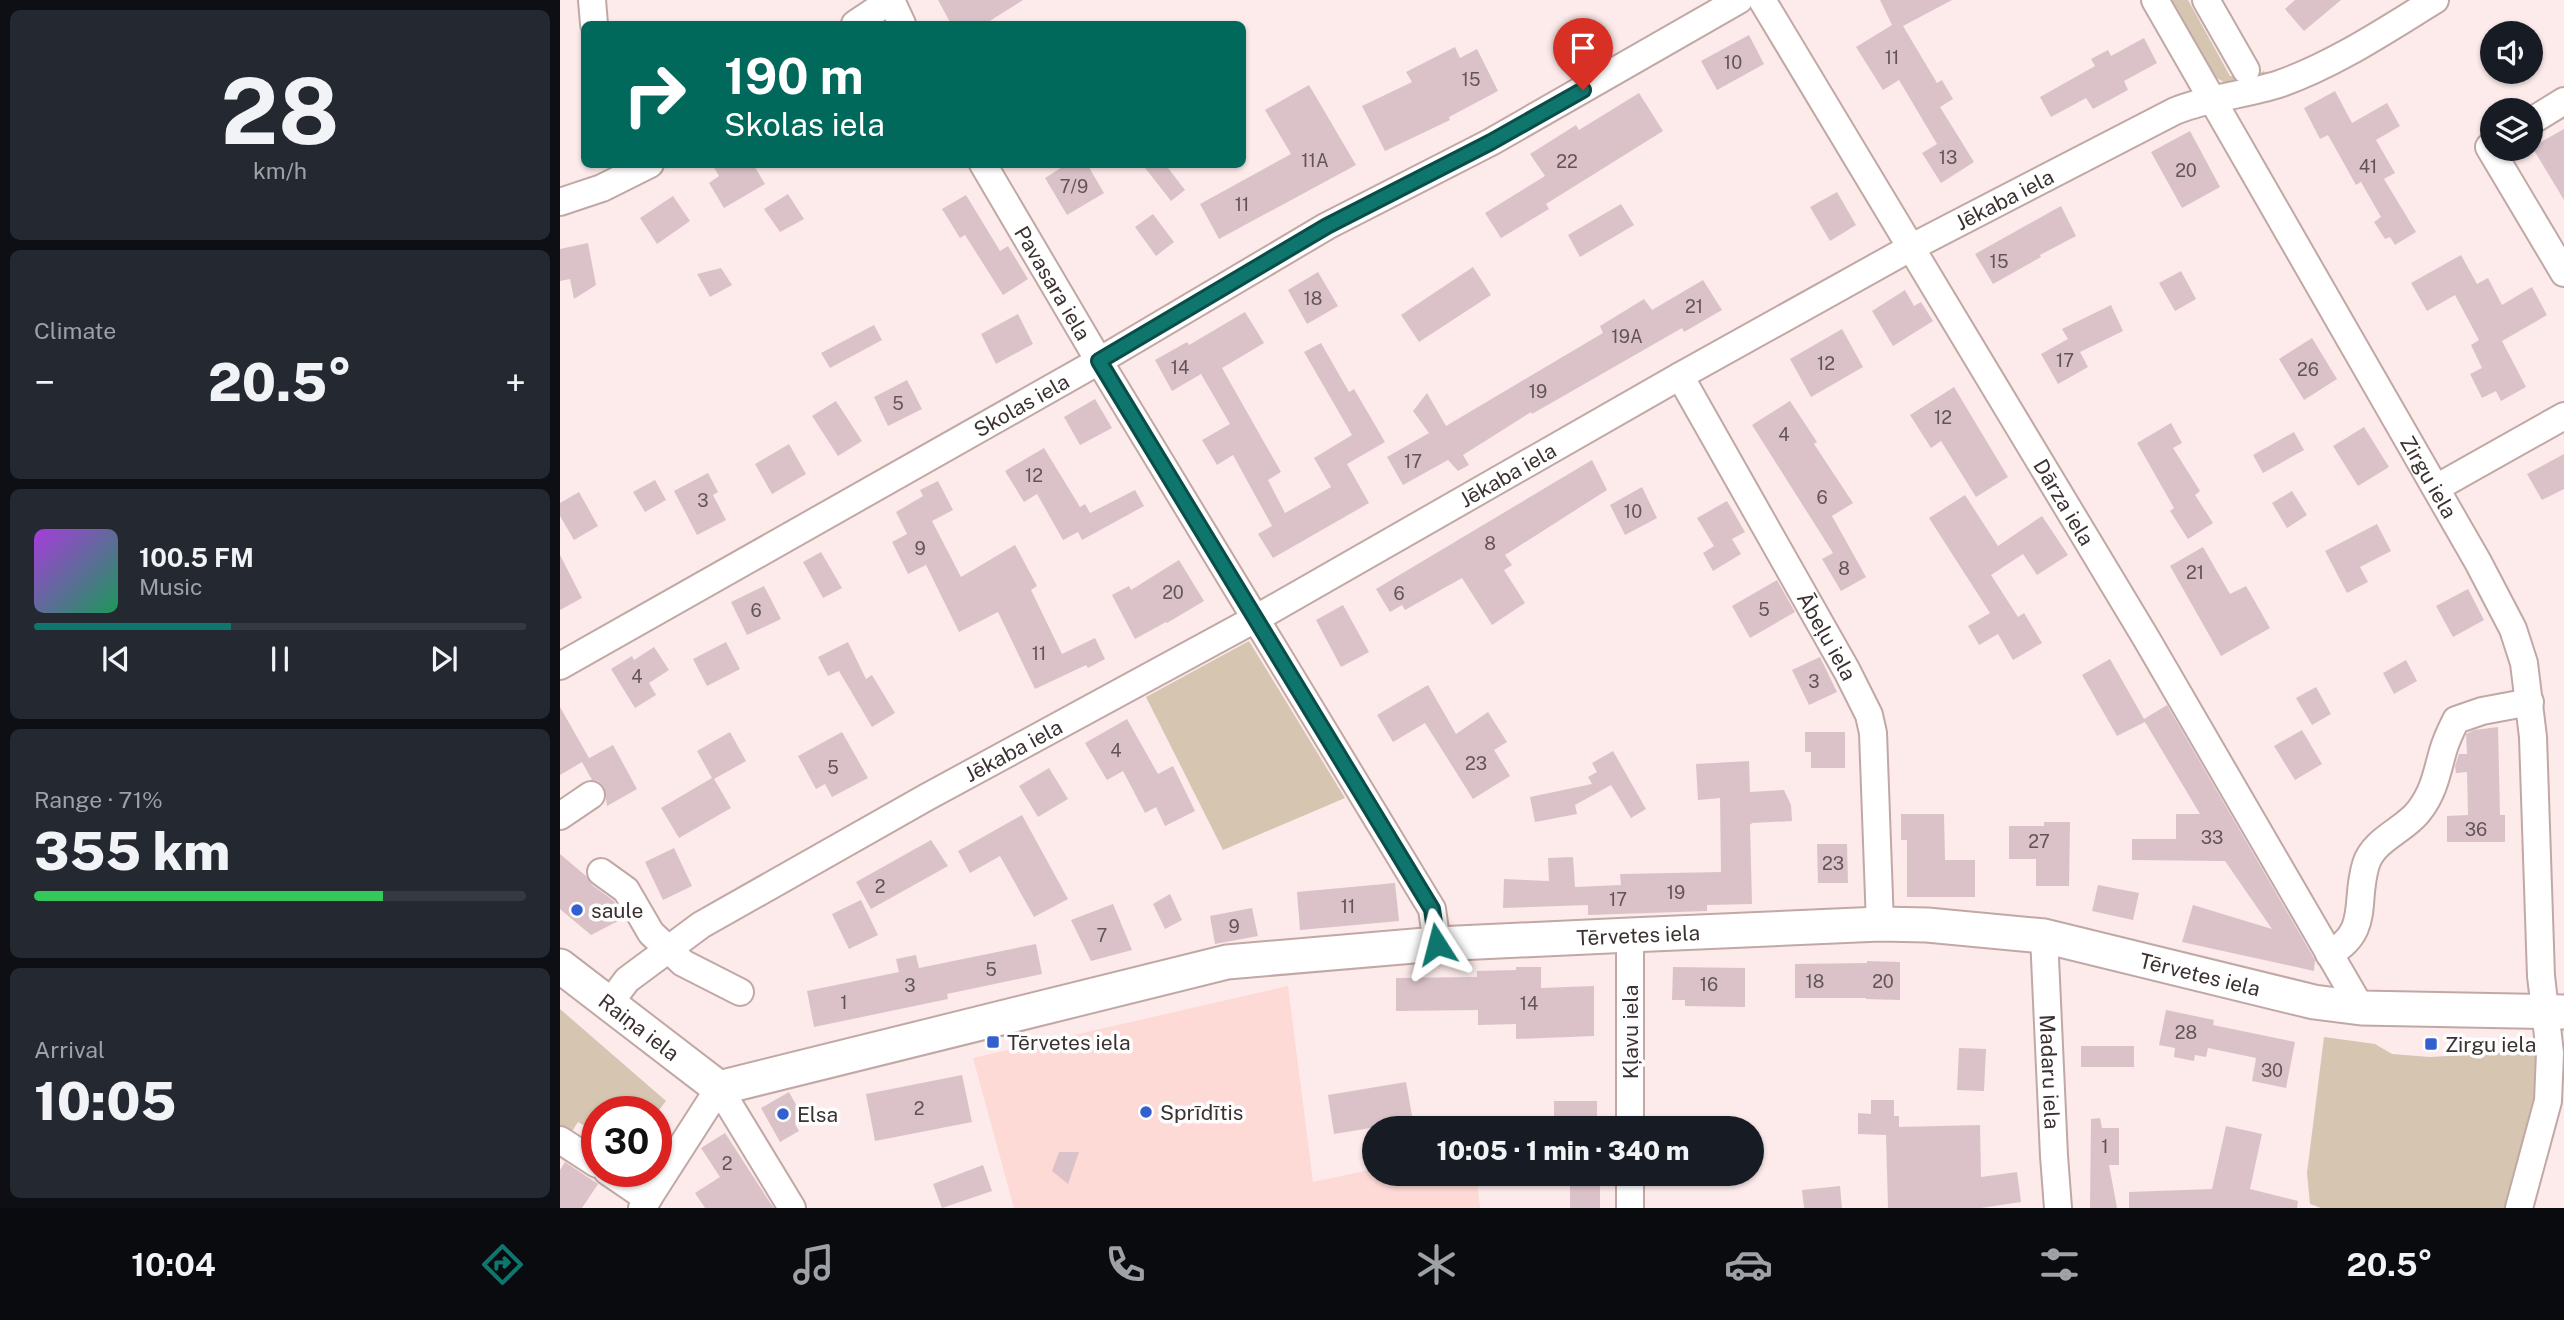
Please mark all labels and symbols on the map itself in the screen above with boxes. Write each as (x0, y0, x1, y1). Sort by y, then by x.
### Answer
pin (1553, 18, 1613, 90)
house number: 11 (1885, 47, 1899, 68)
house number: 10 (1724, 52, 1742, 73)
house number: 15 (1462, 69, 1480, 90)
house number: 13 (1939, 147, 1957, 168)
house number: 11A (1301, 150, 1329, 171)
house number: 22 (1556, 151, 1578, 172)
house number: 41 (2359, 156, 2377, 177)
house number: 20 (2175, 160, 2197, 181)
street label: Jēkaba iela (1951, 164, 2058, 235)
house number: 7/9 (1060, 176, 1088, 197)
house number: 11 (1235, 194, 1249, 215)
street label: Pavasara iela (1010, 221, 1096, 344)
house number: 15 (1990, 251, 2008, 272)
house number: 18 (1304, 288, 1322, 309)
house number: 21 (1685, 296, 1703, 317)
house number: 19A (1611, 326, 1643, 347)
house number: 17 (2056, 350, 2074, 371)
house number: 12 (1817, 353, 1835, 374)
house number: 14 (1171, 357, 1189, 378)
house number: 26 (2297, 359, 2319, 380)
street label: Skolas iela (969, 368, 1073, 442)
house number: 19 (1529, 381, 1547, 402)
house number: 5 (892, 393, 904, 414)
house number: 12 (1934, 407, 1952, 428)
house number: 4 (1778, 424, 1790, 445)
street label: Zirgu iela (2395, 431, 2463, 523)
street label: Jēkaba iela (1455, 437, 1560, 512)
house number: 17 (1404, 451, 1422, 472)
street label: Dārza iela (2029, 454, 2100, 550)
house number: 12 (1025, 465, 1043, 486)
house number: 6 (1816, 487, 1828, 508)
house number: 3 (697, 490, 709, 511)
house number: 10 (1624, 501, 1642, 522)
house number: 8 (1484, 533, 1496, 554)
house number: 9 (914, 538, 926, 559)
house number: 8 (1838, 558, 1850, 579)
house number: 21 (2186, 562, 2204, 583)
house number: 20 (1162, 582, 1184, 603)
house number: 6 (1393, 583, 1405, 604)
street label: Ābeļu iela (1792, 588, 1862, 685)
house number: 5 (1758, 599, 1770, 620)
house number: 6 (750, 600, 762, 621)
house number: 11 (1032, 643, 1046, 664)
house number: 4 (631, 666, 643, 687)
house number: 3 (1808, 671, 1820, 692)
street label: Jēkaba iela (960, 714, 1066, 787)
house number: 4 (1110, 740, 1122, 761)
house number: 23 (1465, 753, 1487, 774)
house number: 5 (827, 757, 839, 778)
house number: 36 (2465, 819, 2487, 840)
house number: 33 (2201, 827, 2223, 848)
house number: 27 (2028, 831, 2050, 852)
house number: 23 (1822, 853, 1844, 874)
house number: 2 (875, 876, 885, 897)
house number: 19 (1667, 882, 1685, 903)
house number: 17 (1609, 889, 1627, 910)
house number: 11 (1341, 896, 1355, 917)
place label: saule (591, 898, 643, 923)
marker: saule (569, 902, 585, 918)
position arrow (1400, 907, 1474, 981)
house number: 9 (1228, 916, 1240, 937)
street label: Tērvetes iela (1576, 919, 1701, 950)
house number: 7 (1097, 925, 1107, 946)
street label: Tērvetes iela (2137, 947, 2263, 1001)
house number: 5 (985, 959, 997, 980)
house number: 18 (1806, 971, 1824, 992)
house number: 20 (1872, 971, 1894, 992)
house number: 16 (1700, 974, 1718, 995)
house number: 3 (904, 975, 916, 996)
street label: Kļavu iela (1618, 985, 1643, 1079)
street label: Raiņa iela (594, 988, 685, 1066)
house number: 1 (840, 992, 848, 1013)
house number: 14 (1520, 993, 1538, 1014)
street label: Madaru iela (2035, 1014, 2065, 1130)
house number: 28 (2175, 1022, 2197, 1043)
place label: Tērvetes iela (1007, 1030, 1131, 1055)
place label: Zirgu iela (2445, 1032, 2536, 1057)
marker: Tērvetes iela (985, 1034, 1001, 1050)
marker: Zirgu iela (2423, 1036, 2439, 1052)
house number: 30 (2261, 1060, 2283, 1081)
speed limit sign: 30 (581, 1096, 672, 1187)
house number: 2 (914, 1098, 924, 1119)
place label: Sprīdītis (1160, 1100, 1243, 1125)
place label: Elsa (797, 1102, 838, 1127)
marker: Sprīdītis (1138, 1104, 1154, 1120)
marker: Elsa (775, 1106, 791, 1122)
house number: 1 (2101, 1136, 2109, 1157)
house number: 2 (722, 1153, 732, 1174)

